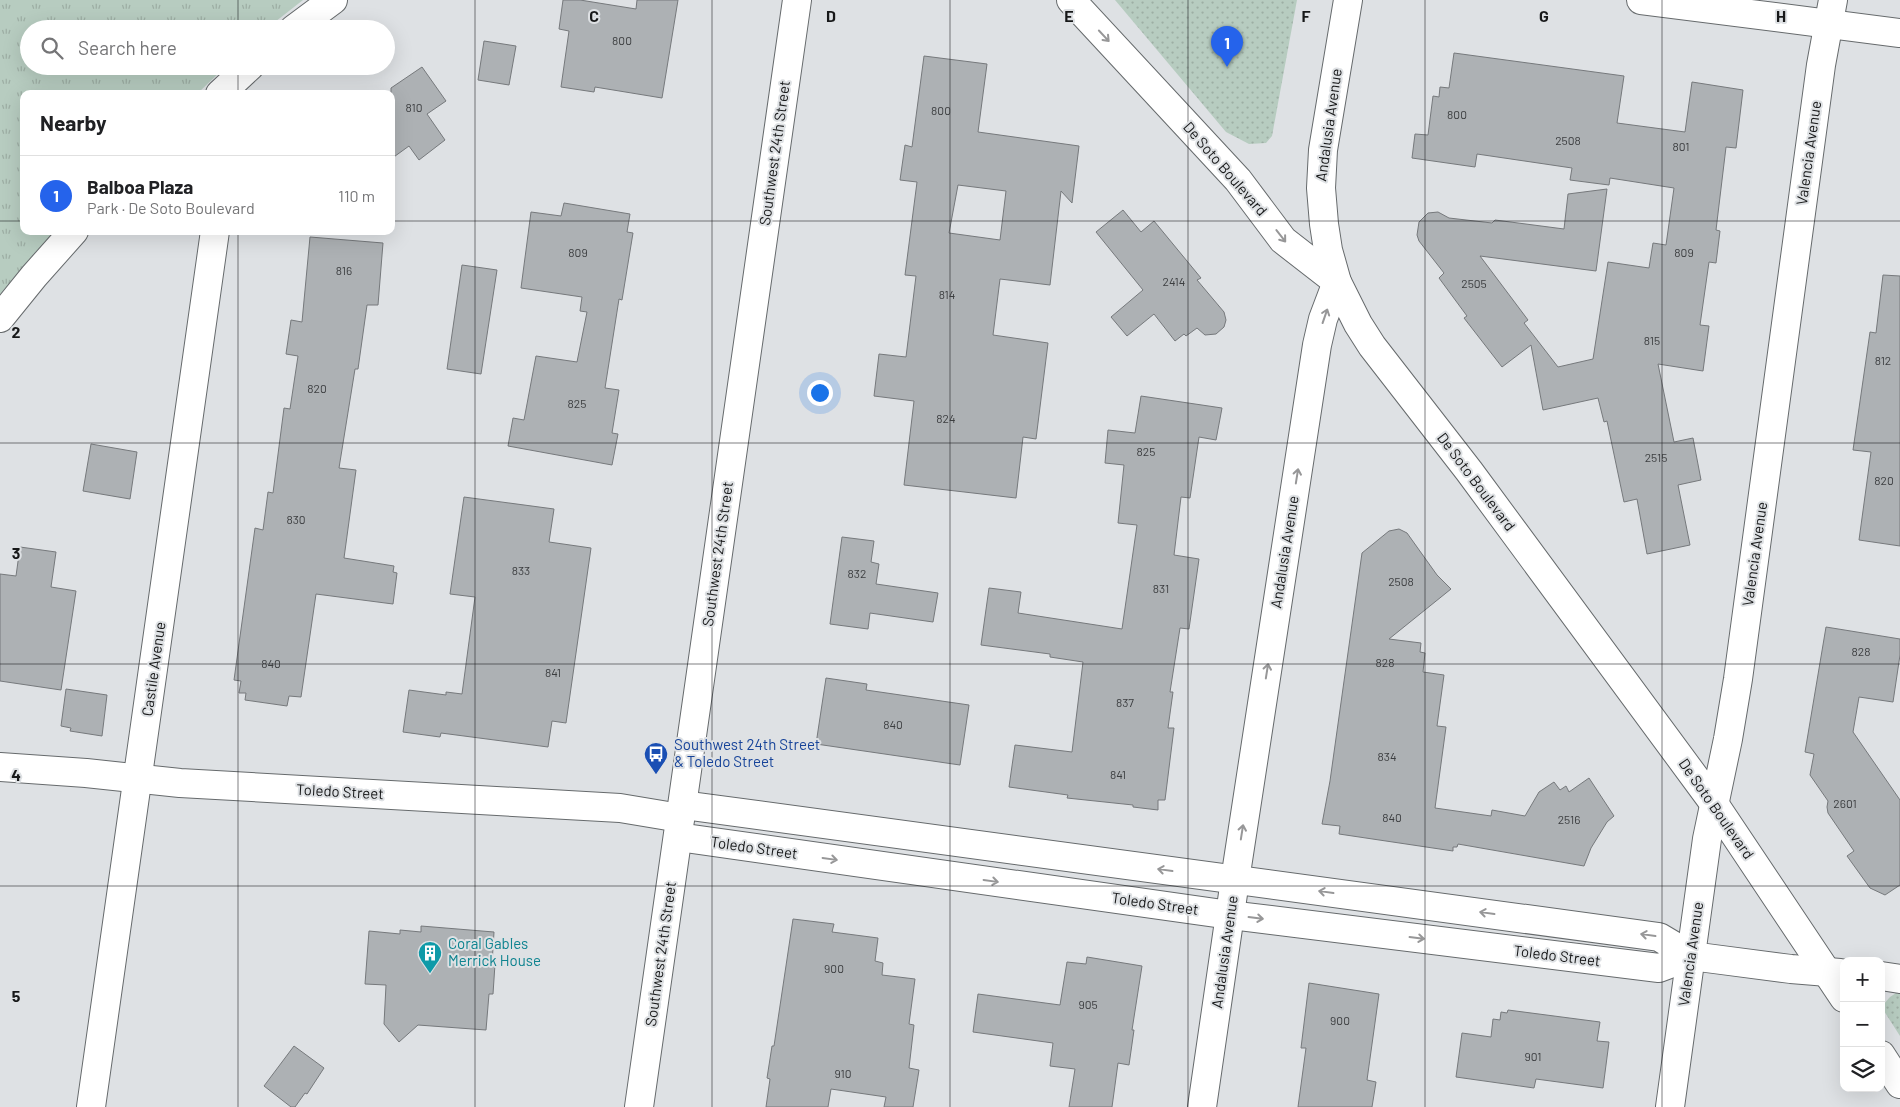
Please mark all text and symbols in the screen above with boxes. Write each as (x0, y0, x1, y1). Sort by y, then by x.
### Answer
text: C (589, 6, 599, 25)
text: D (826, 6, 836, 25)
text: E (1064, 6, 1074, 25)
text: F (1302, 6, 1311, 25)
text: G (1539, 6, 1549, 25)
text: H (1776, 6, 1786, 25)
search box (20, 20, 395, 75)
pin: 1 (1211, 26, 1243, 67)
one-way arrow (1098, 29, 1110, 42)
house number: 800 (612, 33, 632, 47)
icon: search (38, 34, 66, 62)
text: Search here (78, 36, 177, 59)
street label: Andalusia Avenue (1311, 67, 1345, 182)
street label: Southwest 24th Street (755, 79, 793, 227)
house number: 810 (406, 100, 422, 114)
street label: Valencia Avenue (1792, 100, 1824, 206)
house number: 800 (931, 103, 951, 117)
house number: 800 (1447, 107, 1467, 121)
text: Nearby (40, 110, 106, 135)
street label: De Soto Boulevard (1180, 118, 1271, 219)
house number: 2508 (1555, 133, 1581, 147)
house number: 801 (1673, 139, 1689, 153)
text: Balboa Plaza (87, 175, 193, 198)
text: 1 (53, 186, 59, 205)
text: 110 m (338, 186, 375, 205)
text: Park · De Soto Boulevard (87, 198, 255, 217)
one-way arrow (1276, 229, 1286, 243)
house number: 809 (568, 245, 588, 259)
house number: 809 (1674, 245, 1694, 259)
house number: 816 (336, 263, 352, 277)
house number: 2414 (1163, 274, 1185, 288)
house number: 2505 (1461, 276, 1487, 290)
house number: 814 (939, 287, 955, 301)
one-way arrow (1321, 309, 1330, 324)
text: 2 (12, 322, 21, 341)
house number: 815 (1644, 333, 1660, 347)
house number: 812 (1875, 353, 1891, 367)
your location (807, 380, 833, 406)
house number: 820 (307, 381, 327, 395)
house number: 825 (568, 396, 586, 410)
house number: 824 (936, 411, 956, 425)
street label: De Soto Boulevard (1434, 429, 1520, 534)
house number: 825 (1137, 444, 1155, 458)
house number: 2515 (1645, 450, 1667, 464)
one-way arrow (1292, 468, 1302, 484)
house number: 820 (1874, 473, 1894, 487)
street label: Southwest 24th Street (698, 480, 736, 628)
street label: Andalusia Avenue (1266, 494, 1302, 609)
street label: Valencia Avenue (1738, 501, 1770, 607)
house number: 830 (286, 512, 306, 526)
text: 3 (12, 543, 20, 562)
house number: 833 (512, 563, 530, 577)
house number: 832 (848, 566, 866, 580)
house number: 2508 (1388, 574, 1414, 588)
house number: 831 (1153, 581, 1169, 595)
street label: Castile Avenue (137, 620, 169, 717)
house number: 828 (1852, 644, 1870, 658)
house number: 828 (1376, 655, 1394, 669)
house number: 840 (261, 656, 281, 670)
one-way arrow (1262, 663, 1272, 679)
house number: 841 (545, 665, 561, 679)
house number: 837 (1116, 695, 1134, 709)
house number: 840 (883, 717, 903, 731)
place label: Southwest 24th Street & Toledo Street (674, 735, 820, 770)
bus stop icon: Southwest 24th Street & Toledo Street (643, 741, 669, 775)
house number: 834 (1377, 749, 1397, 763)
street label: De Soto Boulevard (1675, 755, 1758, 862)
text: 4 (11, 765, 21, 784)
house number: 841 (1110, 767, 1126, 781)
street label: Toledo Street (296, 780, 384, 802)
house number: 2601 (1833, 796, 1857, 810)
house number: 840 (1382, 810, 1402, 824)
house number: 2516 (1558, 812, 1580, 826)
one-way arrow (1238, 824, 1248, 840)
street label: Toledo Street (710, 832, 799, 862)
one-way arrow (822, 854, 838, 864)
one-way arrow (1157, 865, 1173, 875)
one-way arrow (983, 876, 999, 886)
street label: Southwest 24th Street (641, 880, 679, 1028)
one-way arrow (1318, 887, 1334, 897)
street label: Toledo Street (1111, 888, 1200, 918)
street label: Andalusia Avenue (1207, 894, 1241, 1009)
street label: Valencia Avenue (1674, 901, 1706, 1007)
one-way arrow (1479, 908, 1495, 918)
one-way arrow (1248, 913, 1264, 923)
one-way arrow (1640, 930, 1656, 940)
one-way arrow (1409, 933, 1425, 943)
place label: Coral Gables Merrick House (448, 934, 541, 969)
building icon: Coral Gables Merrick House (417, 940, 443, 974)
street label: Toledo Street (1513, 941, 1602, 969)
map controls (1840, 957, 1885, 1092)
button: + (1840, 957, 1885, 1002)
house number: 900 (824, 961, 844, 975)
text: 5 (12, 986, 21, 1005)
house number: 905 (1078, 997, 1098, 1011)
button: − (1840, 1002, 1885, 1047)
house number: 900 (1330, 1013, 1350, 1027)
button: layers (1840, 1047, 1885, 1092)
house number: 901 (1525, 1049, 1541, 1063)
house number: 910 (835, 1066, 852, 1080)

